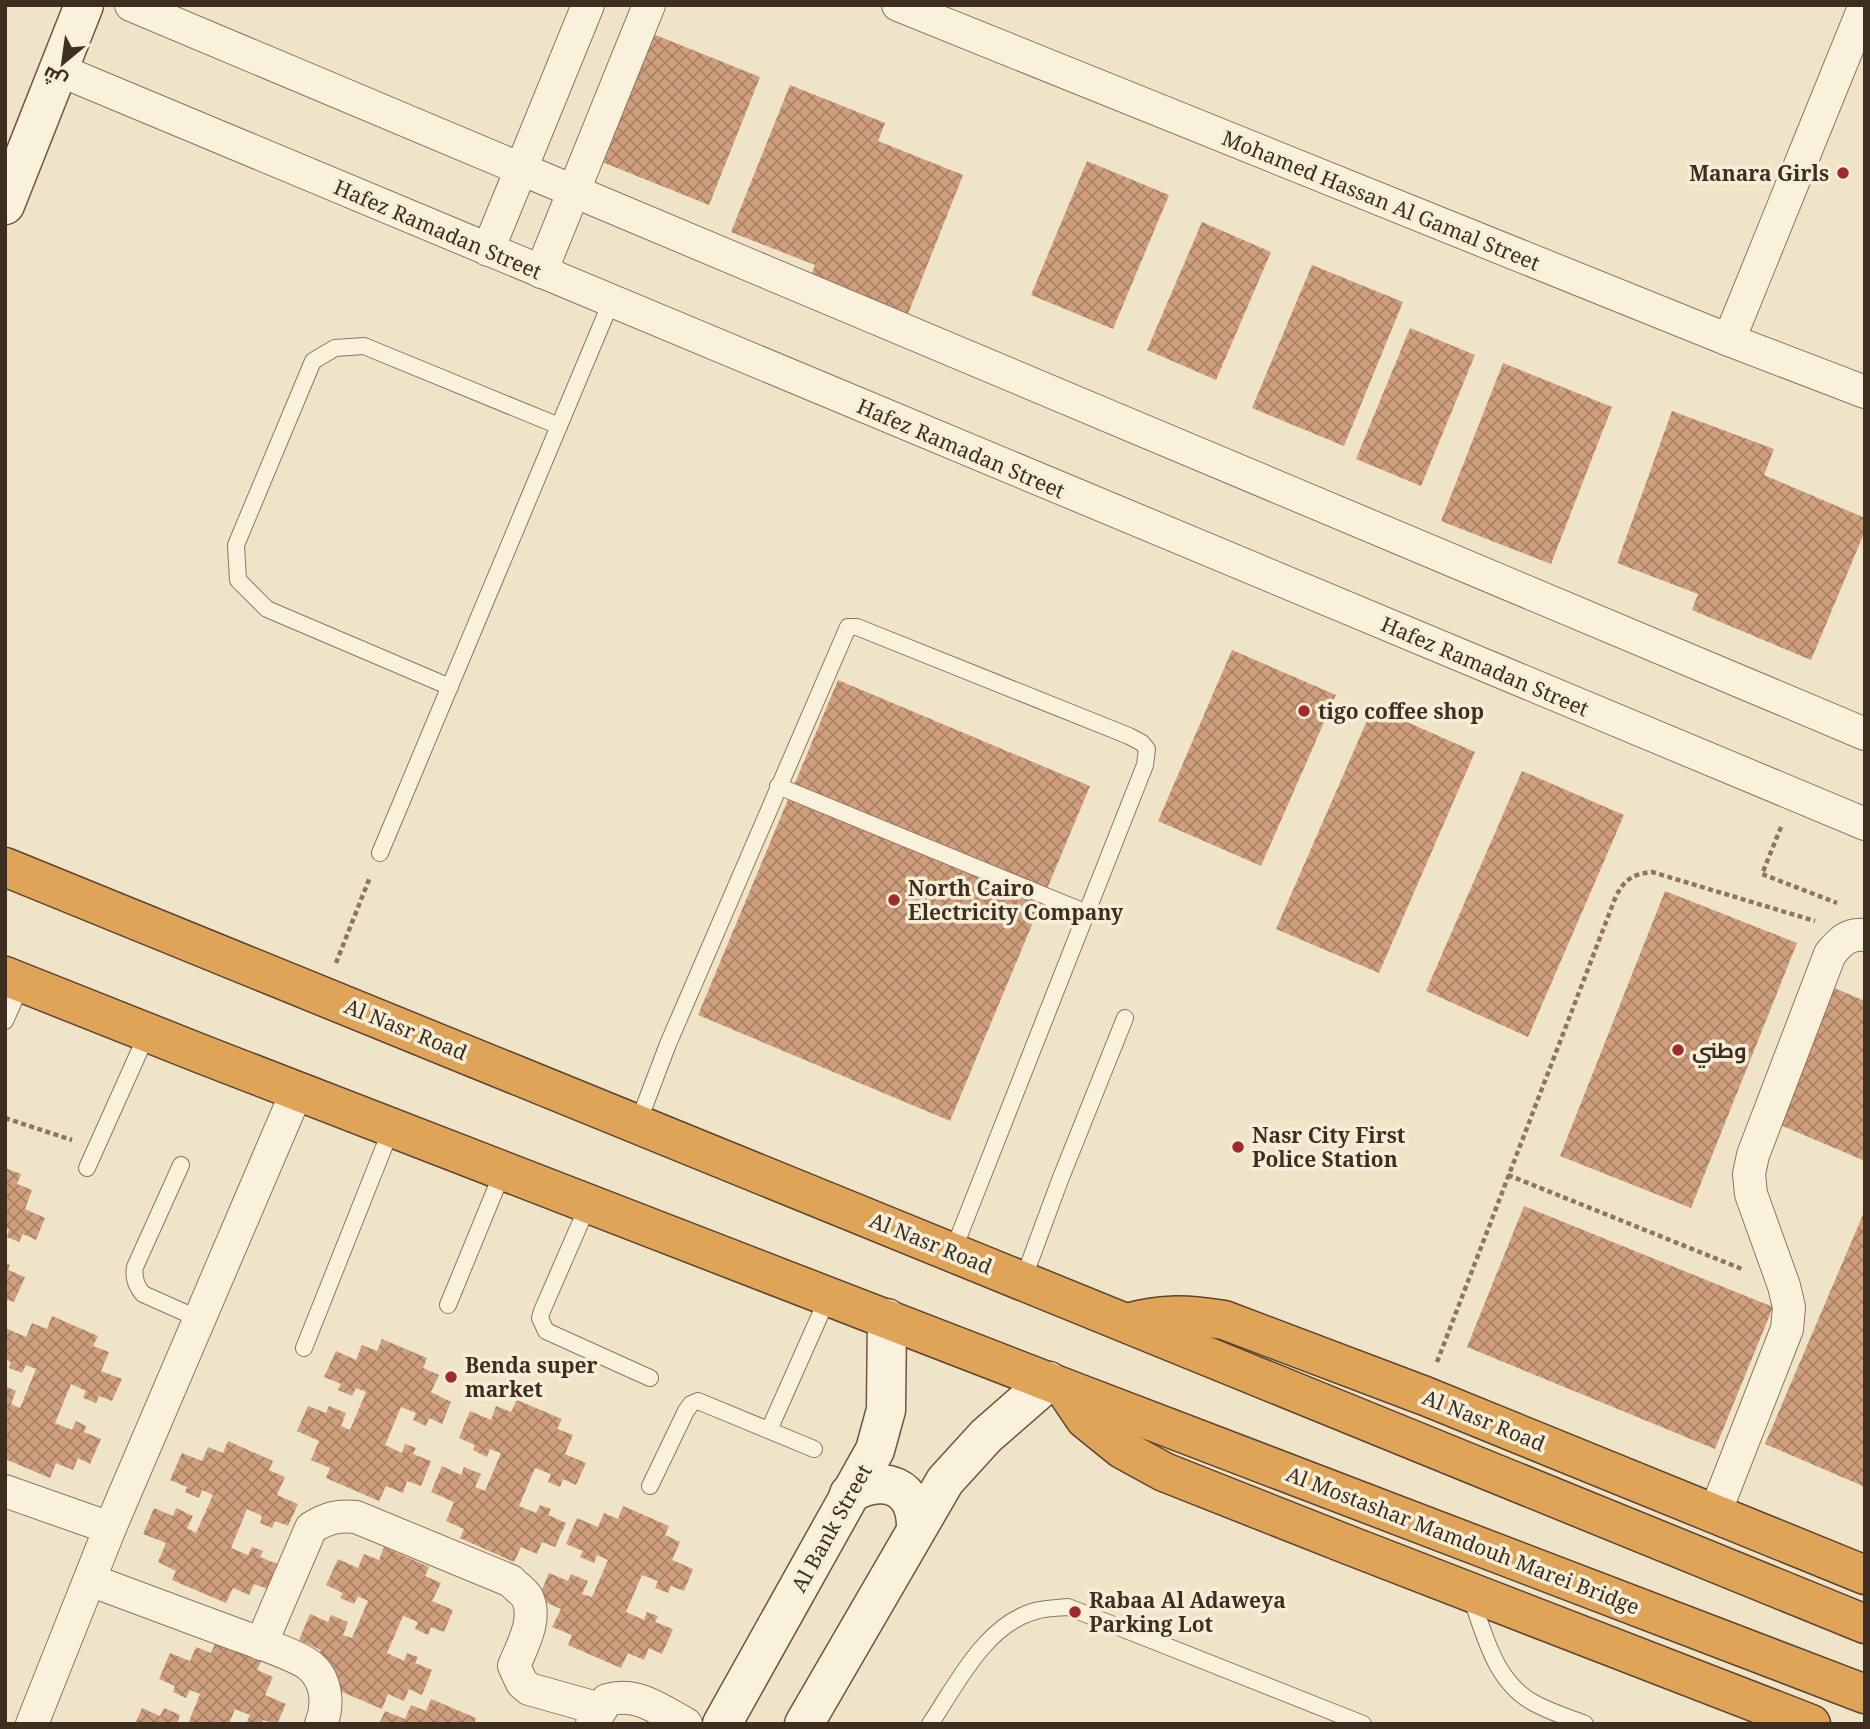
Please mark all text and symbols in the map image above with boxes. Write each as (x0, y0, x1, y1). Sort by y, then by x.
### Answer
north arrow (28, 28, 98, 98)
text: ش (38, 61, 72, 95)
street label: Mohamed Hassan Al Gamal Street (1218, 123, 1544, 277)
place label: Manara Girls (1689, 159, 1829, 187)
marker: Manara Girls (1835, 165, 1851, 181)
street label: Hafez Ramadan Street (330, 173, 546, 285)
street label: Hafez Ramadan Street (853, 392, 1069, 504)
street label: Hafez Ramadan Street (1377, 610, 1593, 722)
place label: tigo coffee shop (1318, 697, 1484, 725)
marker: tigo coffee shop (1296, 703, 1312, 719)
place label: North Cairo Electricity Company (908, 874, 1124, 926)
marker: North Cairo Electricity Company (886, 892, 902, 908)
street label: Al Nasr Road (340, 992, 472, 1066)
place label: وطني (1692, 1036, 1746, 1068)
marker: وطني (1670, 1042, 1686, 1058)
place label: Nasr City First Police Station (1252, 1121, 1406, 1173)
marker: Nasr City First Police Station (1230, 1139, 1246, 1155)
street label: Al Nasr Road (865, 1206, 997, 1280)
place label: Benda super market (465, 1351, 597, 1403)
marker: Benda super market (443, 1369, 459, 1385)
street label: Al Nasr Road (1418, 1383, 1550, 1457)
street label: Al Bank Street (784, 1459, 878, 1597)
street label: Al Mostashar Mamdouh Marei Bridge (1282, 1459, 1644, 1621)
place label: Rabaa Al Adaweya Parking Lot (1089, 1586, 1286, 1638)
marker: Rabaa Al Adaweya Parking Lot (1067, 1604, 1083, 1620)

